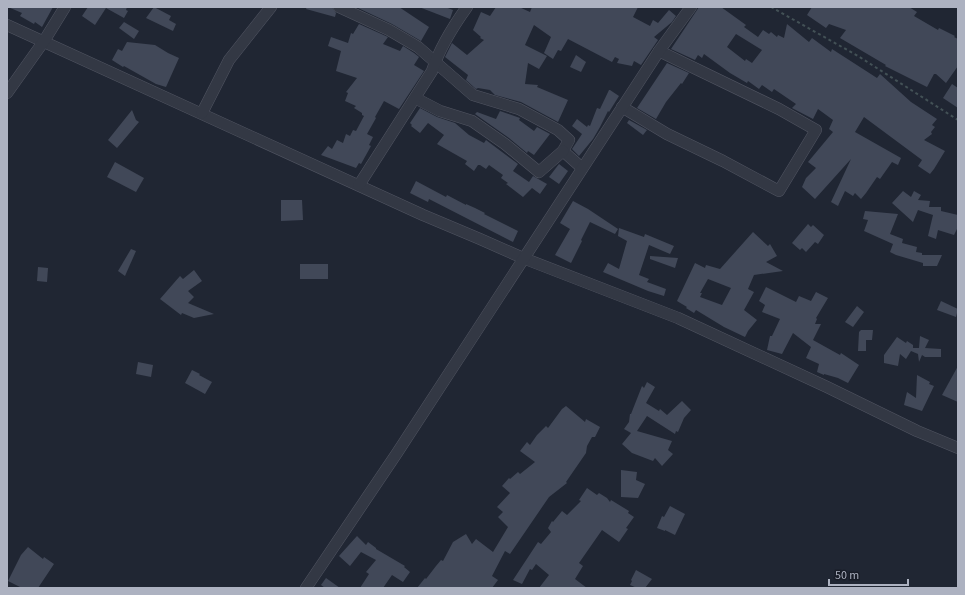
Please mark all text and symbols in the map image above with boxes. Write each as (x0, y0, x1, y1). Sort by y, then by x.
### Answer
scale bar (829, 561, 908, 587)
text: 50 m (835, 567, 859, 584)

